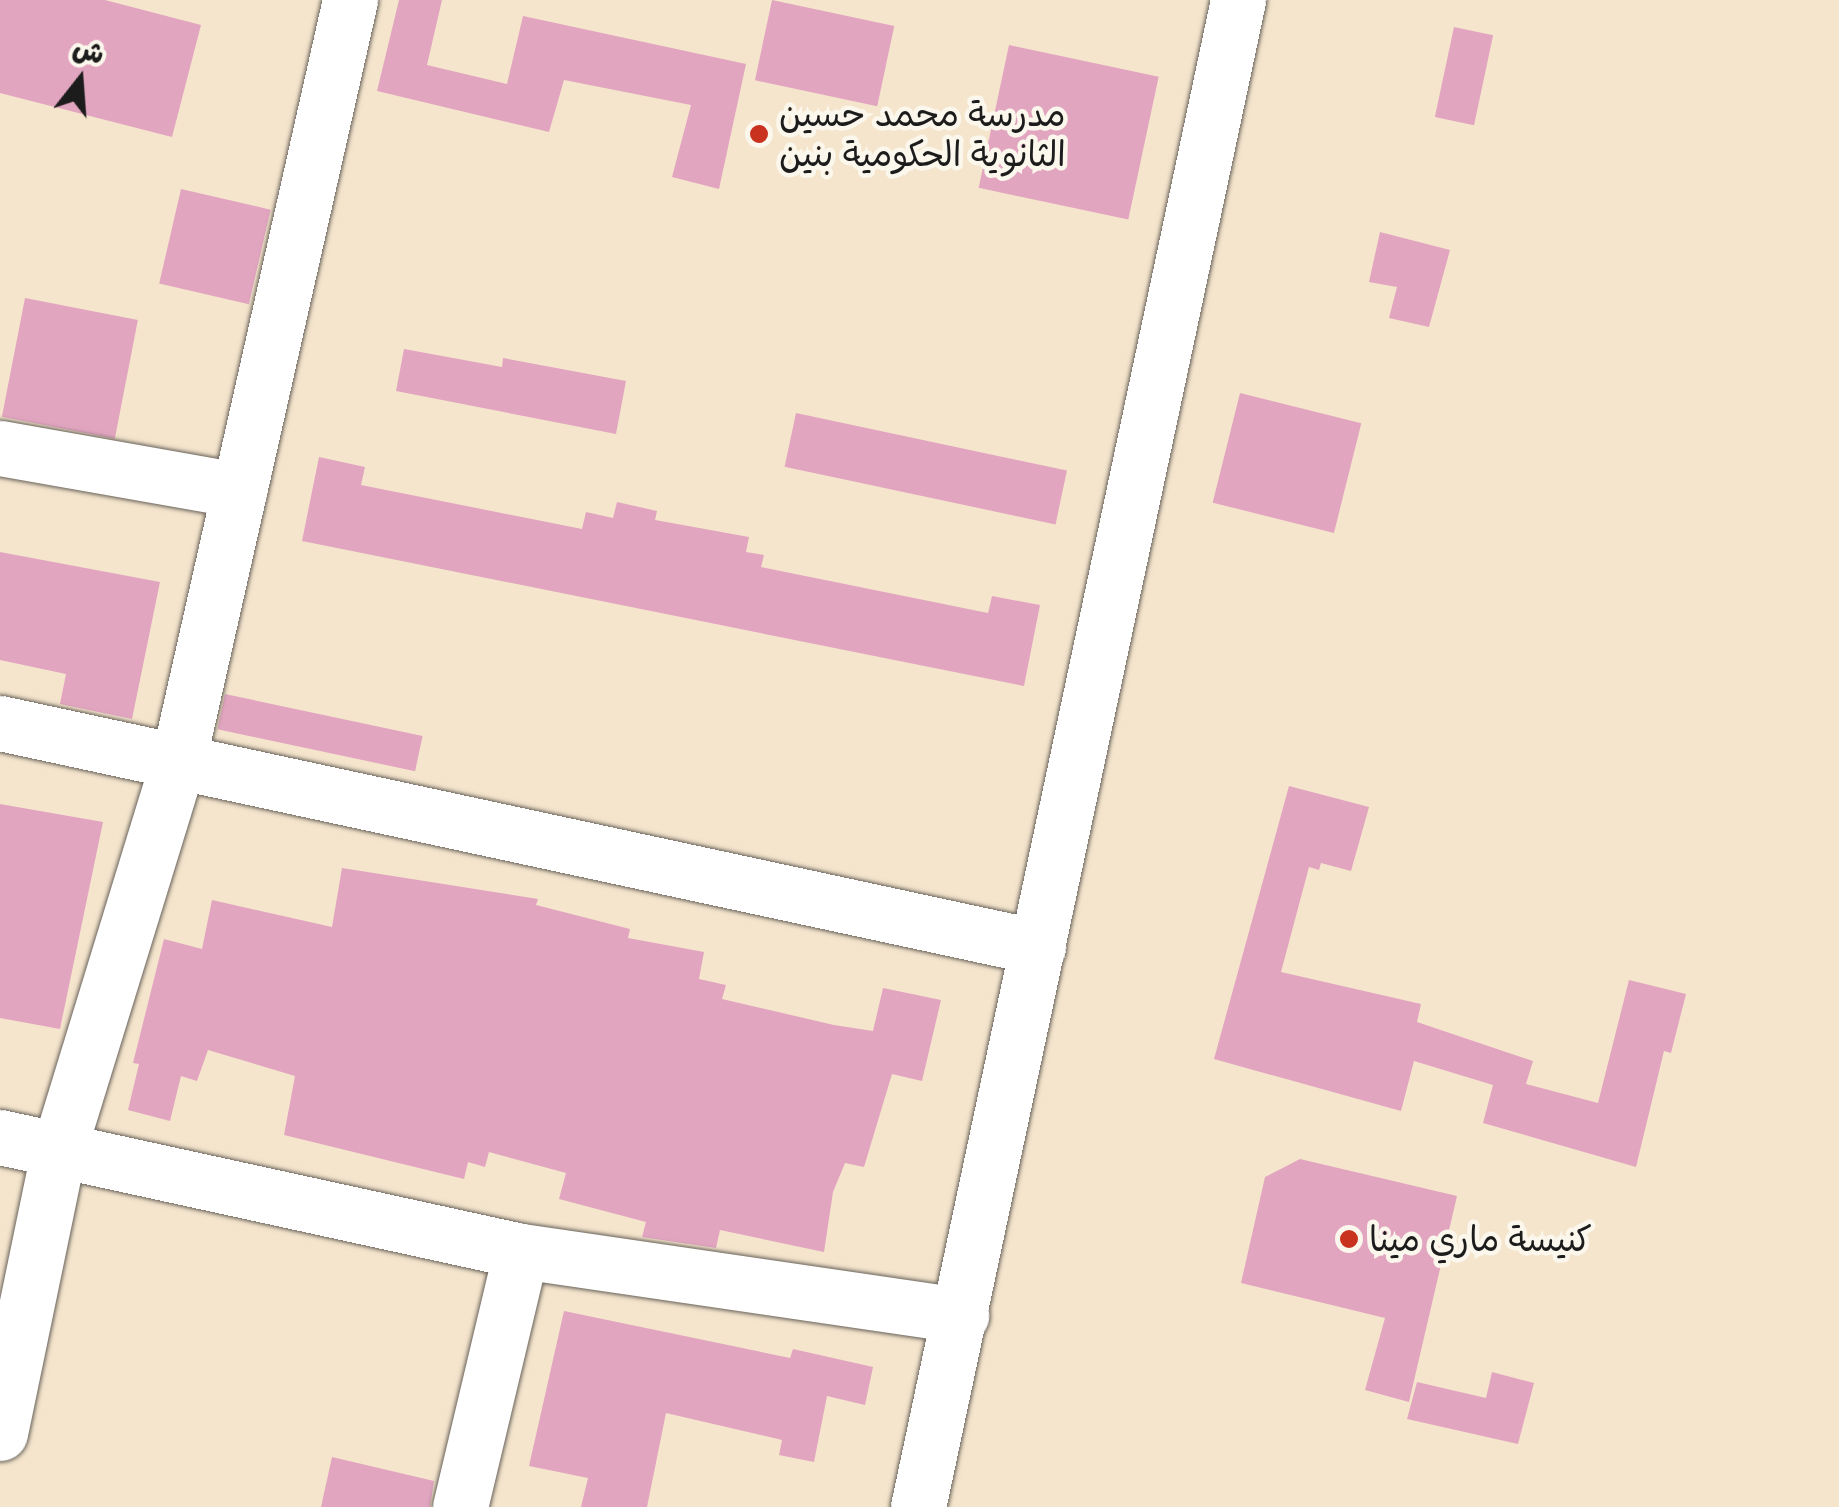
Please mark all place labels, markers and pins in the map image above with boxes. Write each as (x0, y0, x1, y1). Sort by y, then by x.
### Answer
place label: مدرسة محمد حسين الثانوية الحكومية بنين (779, 93, 1066, 175)
marker: مدرسة محمد حسين الثانوية الحكومية بنين (748, 123, 770, 145)
place label: كنيسة ماري مينا (1369, 1218, 1592, 1260)
marker: كنيسة ماري مينا (1338, 1228, 1360, 1250)

